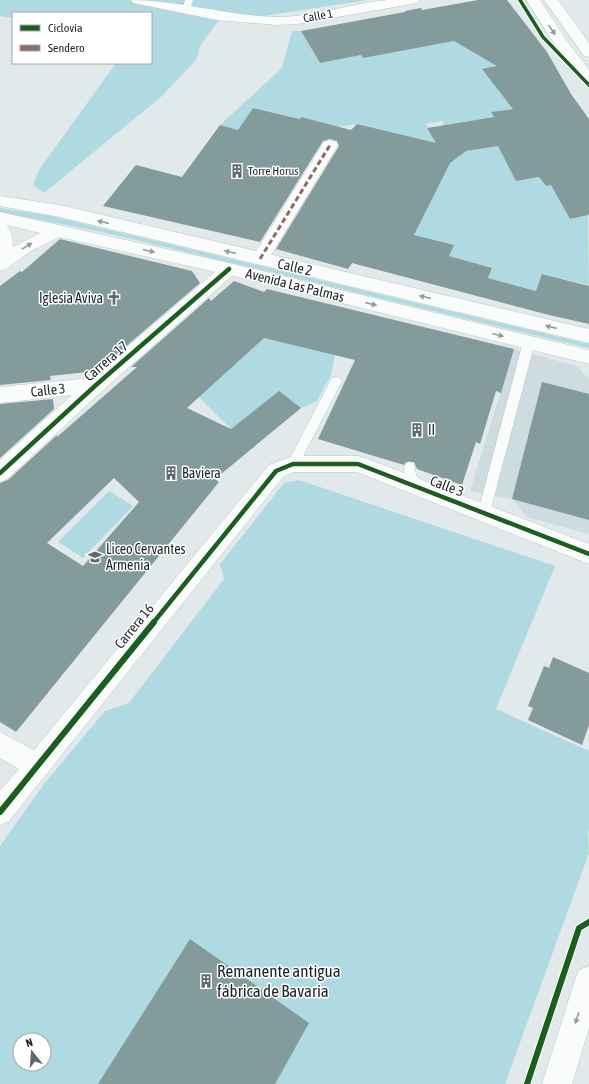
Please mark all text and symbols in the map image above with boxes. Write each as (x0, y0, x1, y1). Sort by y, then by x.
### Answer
street label: Calle 1 (302, 6, 334, 25)
legend (12, 12, 152, 64)
text: Ciclovía (48, 21, 82, 35)
one-way arrow (548, 25, 556, 35)
text: Sendero (48, 41, 85, 55)
building icon: Torre Horus (229, 163, 245, 179)
place label: Torre Horus (248, 164, 299, 178)
one-way arrow (97, 218, 110, 224)
one-way arrow (22, 242, 32, 250)
one-way arrow (143, 249, 156, 255)
one-way arrow (224, 249, 236, 255)
street label: Calle 2 (276, 255, 314, 279)
street label: Avenida Las Palmas (244, 265, 346, 305)
place label: Iglesia Aviva (39, 290, 103, 306)
church icon: Iglesia Aviva (106, 290, 122, 306)
one-way arrow (418, 294, 431, 300)
one-way arrow (366, 301, 378, 307)
one-way arrow (545, 324, 557, 330)
one-way arrow (491, 332, 504, 338)
street label: Carrera 17 (81, 338, 131, 384)
street label: Calle 3 (30, 380, 66, 400)
building icon: II (409, 422, 425, 438)
place label: II (428, 422, 435, 438)
building icon: Baviera (163, 465, 179, 481)
place label: Baviera (182, 465, 221, 481)
street label: Calle 3 (428, 472, 466, 500)
place label: Liceo Cervantes Armenia (106, 541, 186, 573)
school or university icon: Liceo Cervantes Armenia (87, 549, 103, 565)
street label: Carrera 16 (111, 600, 157, 652)
place label: Remanente antigua fábrica de Bavaria (217, 961, 341, 1001)
building icon: Remanente antigua fábrica de Bavaria (198, 973, 214, 989)
one-way arrow (574, 1012, 580, 1024)
north arrow (12, 1032, 52, 1072)
text: N (24, 1036, 34, 1049)

